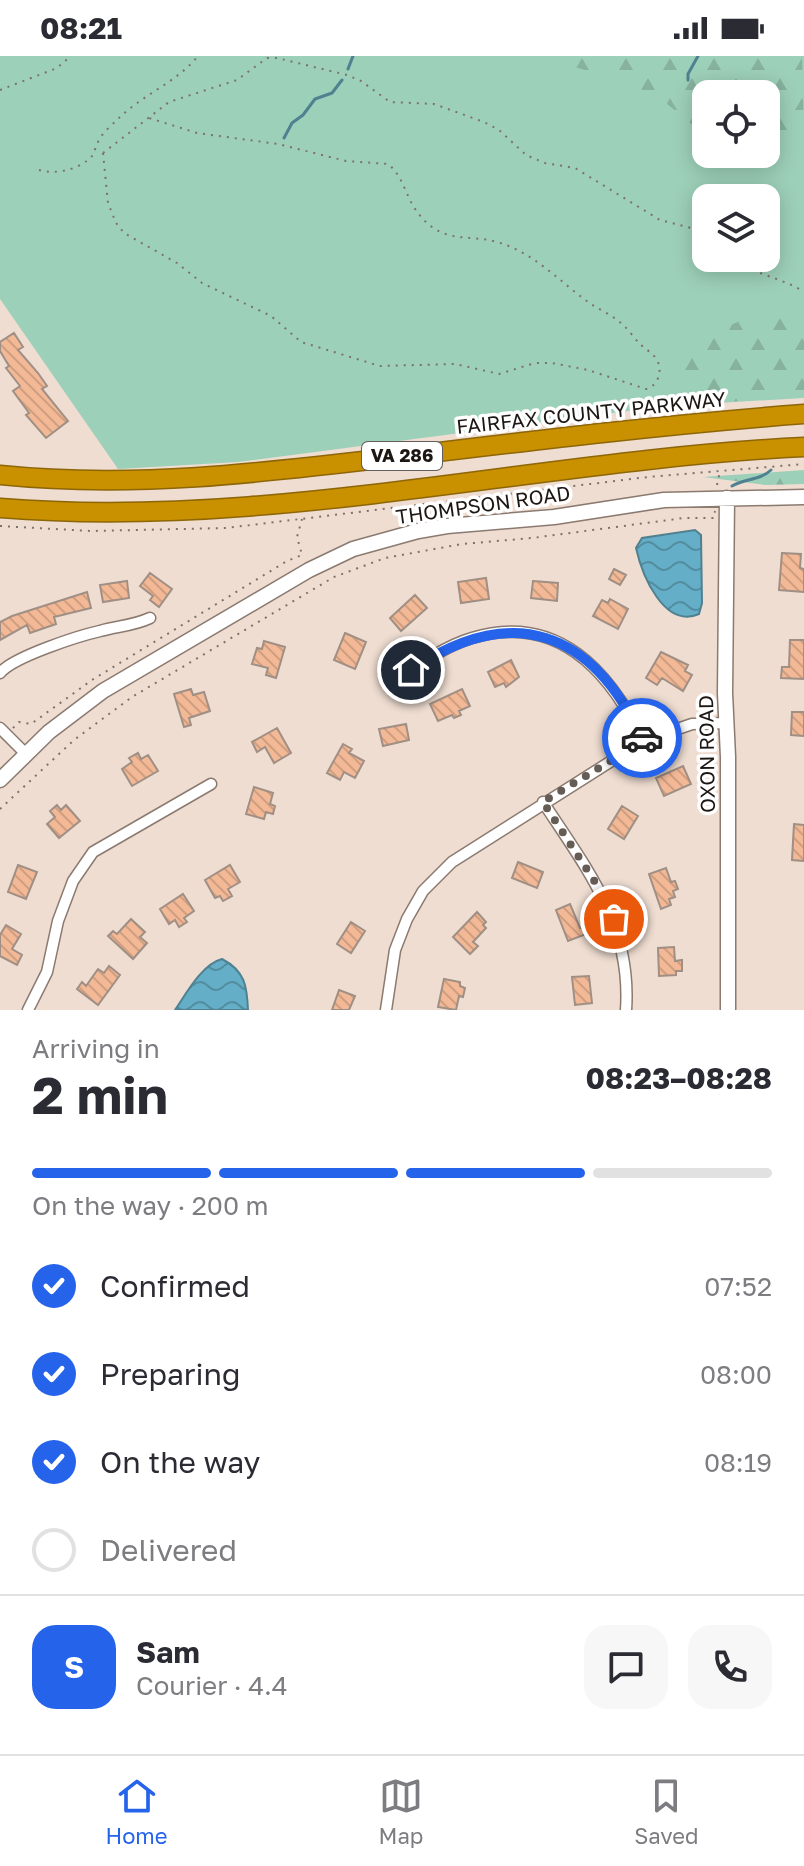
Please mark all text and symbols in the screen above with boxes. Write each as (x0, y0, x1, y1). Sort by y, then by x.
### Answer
text: 08:21 (40, 10, 122, 46)
map controls (692, 80, 780, 272)
button: locate (692, 80, 780, 168)
button: layers (692, 184, 780, 272)
street label: FAIRFAX COUNTY PARKWAY (455, 386, 727, 438)
road number: VA 286 (362, 442, 442, 470)
street label: THOMPSON ROAD (394, 480, 572, 528)
pin (377, 636, 445, 704)
icon: home (389, 648, 433, 692)
street label: OXON ROAD (693, 695, 719, 813)
courier (602, 698, 682, 778)
icon: car (620, 716, 664, 760)
pin (580, 885, 648, 953)
icon: bag (592, 897, 636, 941)
text: Arriving in (32, 1033, 160, 1064)
text: 08:23–08:28 (585, 1060, 772, 1096)
text: 2 min (32, 1063, 168, 1125)
text: On the way · 200 m (32, 1190, 269, 1221)
icon: check (32, 1264, 76, 1308)
text: Confirmed (100, 1268, 250, 1304)
text: 07:52 (704, 1271, 772, 1302)
icon: check (32, 1352, 76, 1396)
text: Preparing (100, 1356, 241, 1392)
text: 08:00 (700, 1359, 772, 1390)
icon: check (32, 1440, 76, 1484)
text: On the way (100, 1444, 260, 1480)
text: 08:19 (704, 1447, 772, 1478)
text: Delivered (100, 1532, 237, 1568)
button: chat (584, 1625, 668, 1709)
button: phone (688, 1625, 772, 1709)
text: Sam (136, 1634, 200, 1670)
text: S (64, 1649, 84, 1685)
text: Courier · 4.4 (136, 1670, 288, 1701)
tab: Home (105, 1774, 168, 1849)
tab: Map (378, 1774, 423, 1849)
tab: Saved (634, 1774, 699, 1849)

